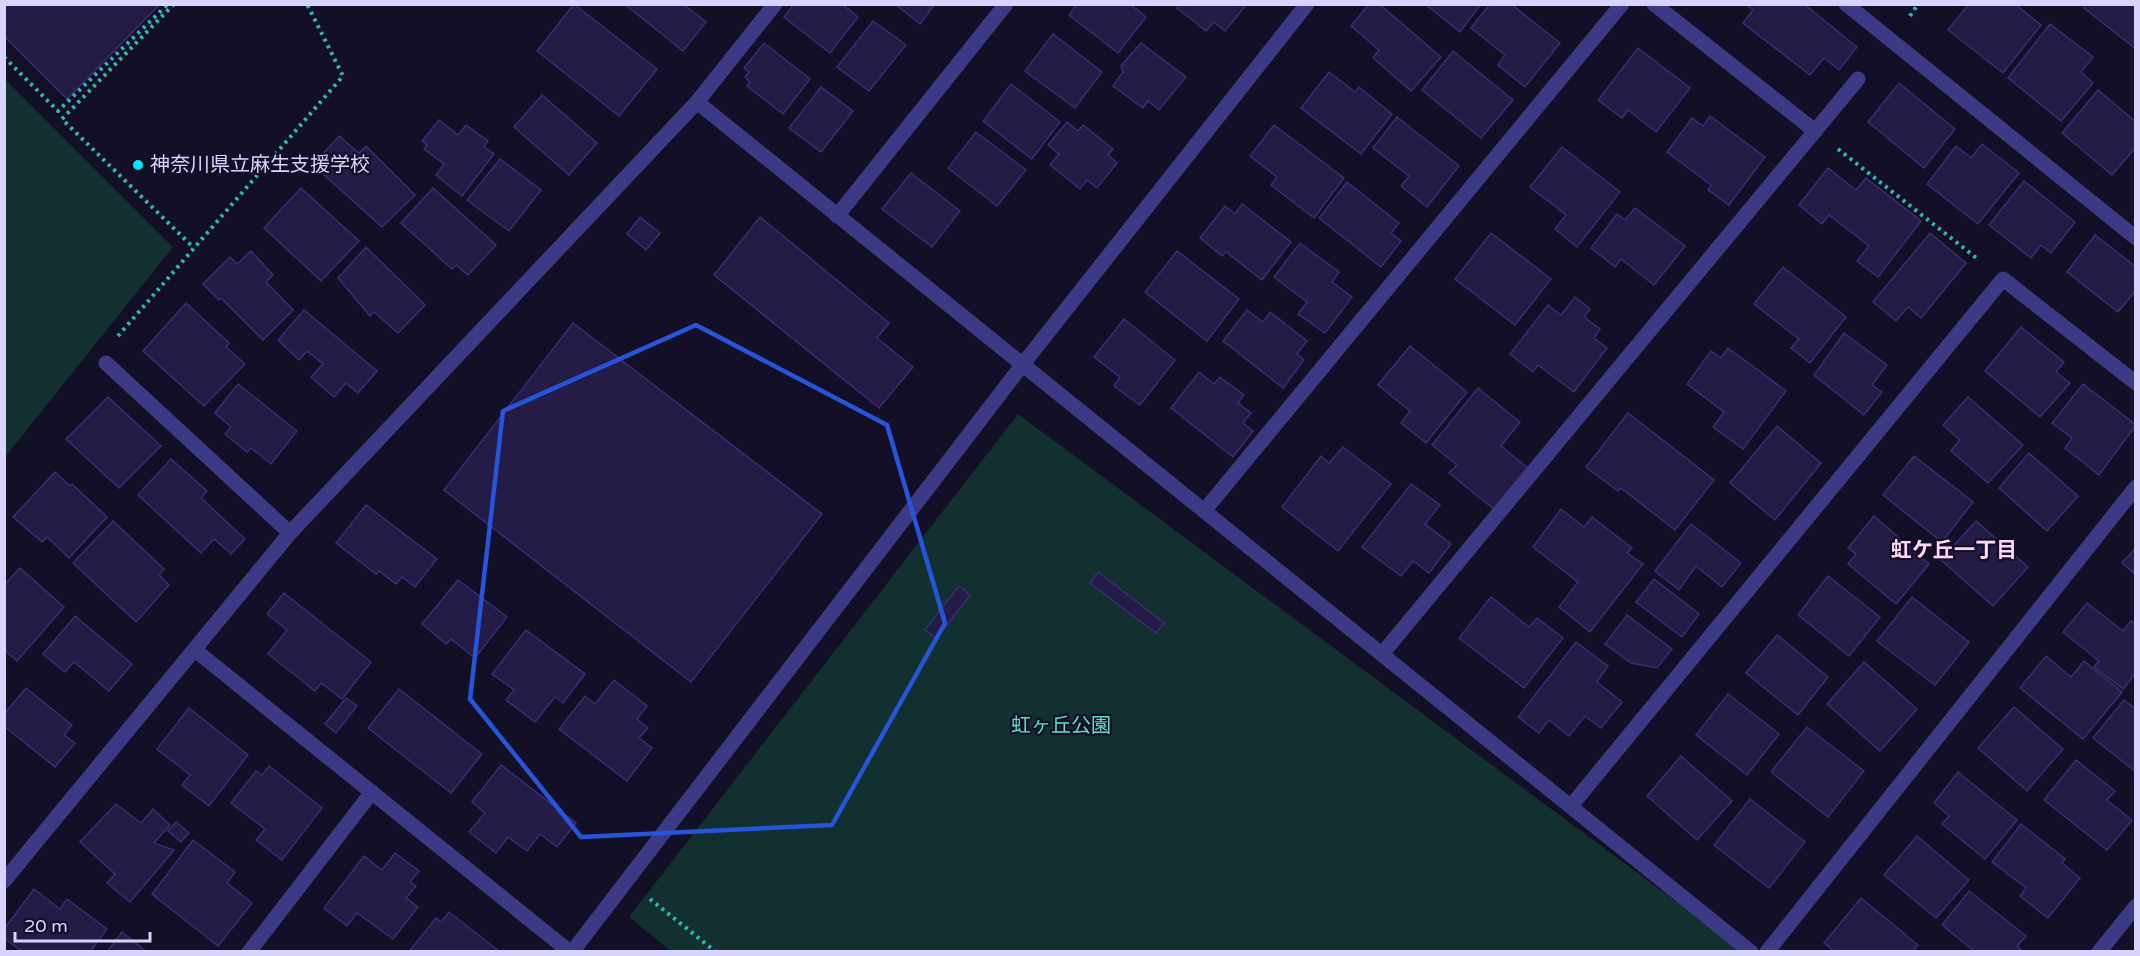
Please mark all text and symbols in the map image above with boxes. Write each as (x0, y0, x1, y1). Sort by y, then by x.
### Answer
place label: 神奈川県立麻生支援学校 (150, 153, 370, 177)
marker: 神奈川県立麻生支援学校 (131, 158, 145, 172)
district label: 虹ケ丘一丁目 (1891, 538, 2017, 563)
park label: 虹ヶ丘公園 (1011, 714, 1111, 738)
scale bar (15, 905, 150, 943)
text: 20 m (24, 915, 68, 937)

